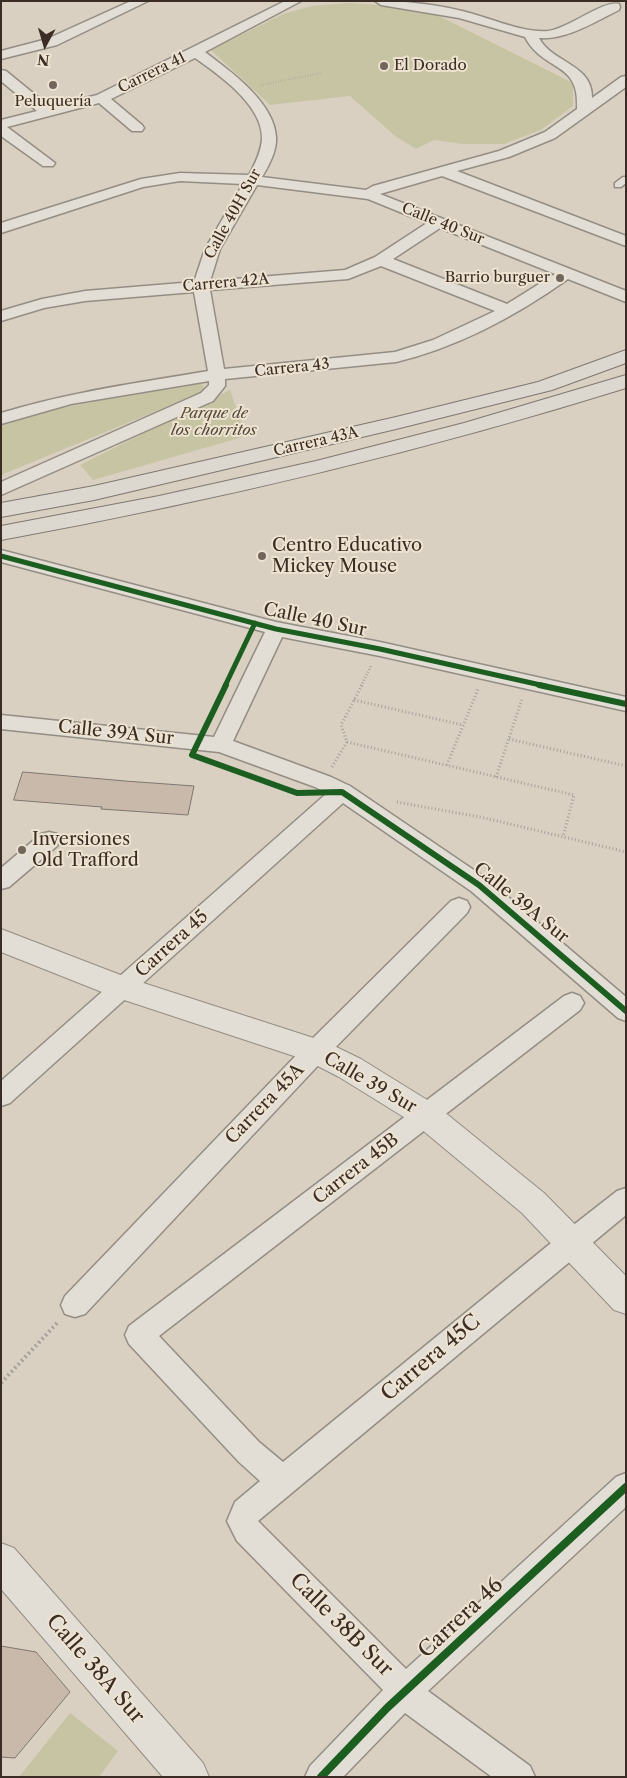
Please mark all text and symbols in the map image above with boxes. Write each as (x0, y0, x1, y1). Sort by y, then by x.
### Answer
north arrow (20, 20, 70, 70)
street label: Carrera 41 (115, 49, 189, 97)
text: N (36, 50, 50, 70)
place label: El Dorado (394, 57, 467, 75)
marker: El Dorado (378, 60, 390, 72)
marker: Peluquería (47, 79, 59, 91)
place label: Peluquería (14, 93, 92, 111)
street label: Calle 40H Sur (201, 166, 265, 262)
street label: Calle 40 Sur (399, 199, 487, 249)
place label: Barrio burguer (445, 269, 550, 287)
street label: Carrera 42A (182, 270, 270, 296)
marker: Barrio burguer (554, 272, 566, 284)
street label: Carrera 43 (254, 355, 330, 381)
park label: Parque de los chorritos (171, 405, 257, 440)
street label: Carrera 43A (272, 424, 360, 460)
place label: Centro Educativo Mickey Mouse (272, 535, 422, 578)
marker: Centro Educativo Mickey Mouse (256, 550, 268, 562)
street label: Calle 40 Sur (261, 599, 369, 641)
street label: Calle 39A Sur (57, 716, 175, 750)
place label: Inversiones Old Trafford (32, 829, 139, 872)
marker: Inversiones Old Trafford (16, 844, 28, 856)
street label: Calle 39A Sur (469, 858, 573, 948)
street label: Carrera 45 (131, 906, 213, 982)
street label: Calle 39 Sur (320, 1048, 420, 1118)
street label: Carrera 45A (221, 1059, 309, 1149)
street label: Carrera 45B (309, 1129, 403, 1209)
street label: Carrera 45C (376, 1309, 486, 1407)
street label: Calle 38B Sur (284, 1568, 398, 1682)
street label: Carrera 46 (414, 1573, 508, 1663)
street label: Calle 38A Sur (41, 1609, 149, 1729)

